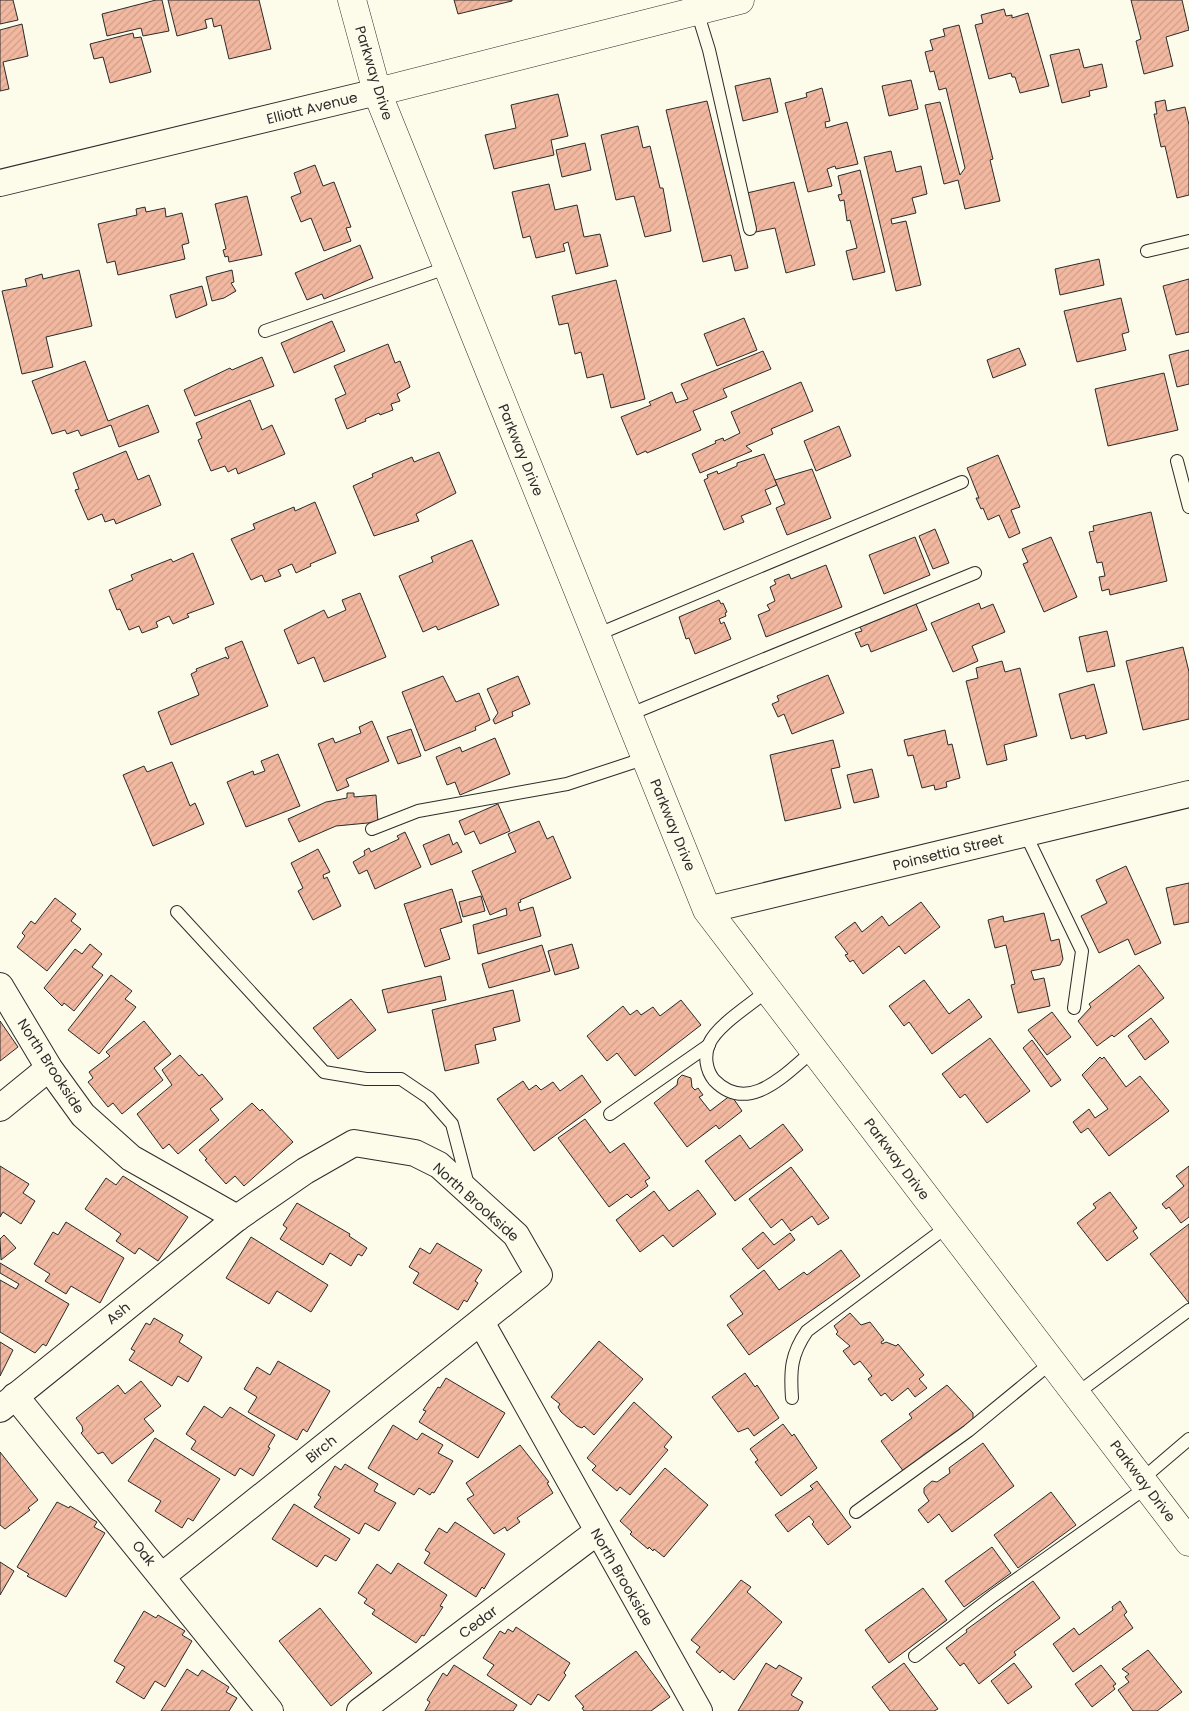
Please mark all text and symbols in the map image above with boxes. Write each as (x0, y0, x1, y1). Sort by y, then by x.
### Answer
street label: Parkway Drive (350, 23, 398, 123)
street label: Elliott Avenue (264, 87, 360, 129)
street label: Parkway Drive (493, 401, 549, 499)
street label: Parkway Drive (645, 776, 701, 874)
street label: Poinsettia Street (891, 829, 1005, 875)
street label: North Brookside (13, 1015, 89, 1118)
street label: Parkway Drive (860, 1114, 935, 1204)
street label: North Brookside (429, 1158, 524, 1246)
street label: Ash (102, 1297, 134, 1329)
street label: Birch (301, 1430, 341, 1468)
street label: Parkway Drive (1106, 1436, 1181, 1526)
street label: North Brookside (586, 1525, 658, 1630)
street label: Oak (128, 1536, 161, 1571)
street label: Cedar (455, 1601, 501, 1643)

